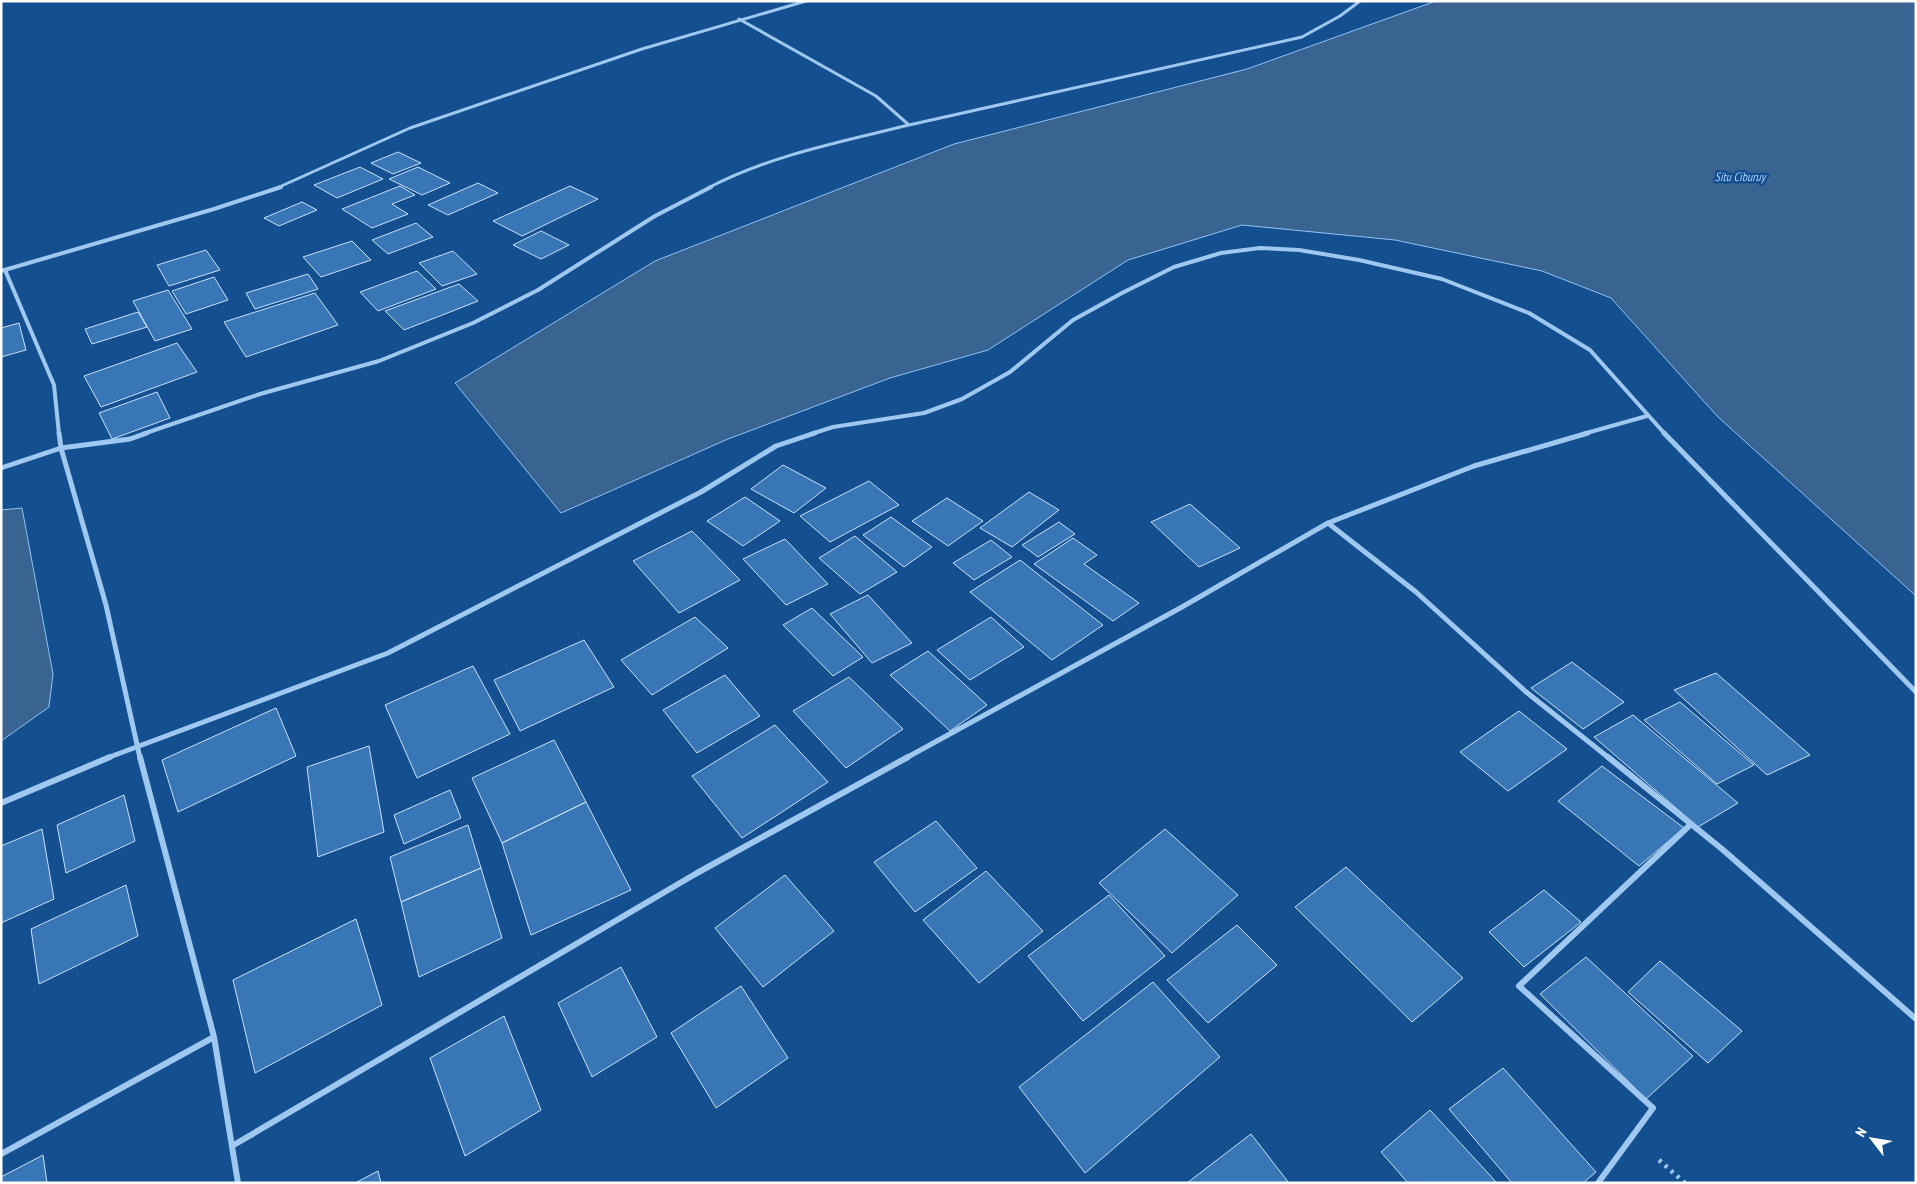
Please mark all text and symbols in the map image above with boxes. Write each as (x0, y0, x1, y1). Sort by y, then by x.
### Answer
water label: Situ Ciburuy (1715, 169, 1767, 184)
north arrow (1847, 1114, 1897, 1164)
text: N (1851, 1124, 1871, 1140)

